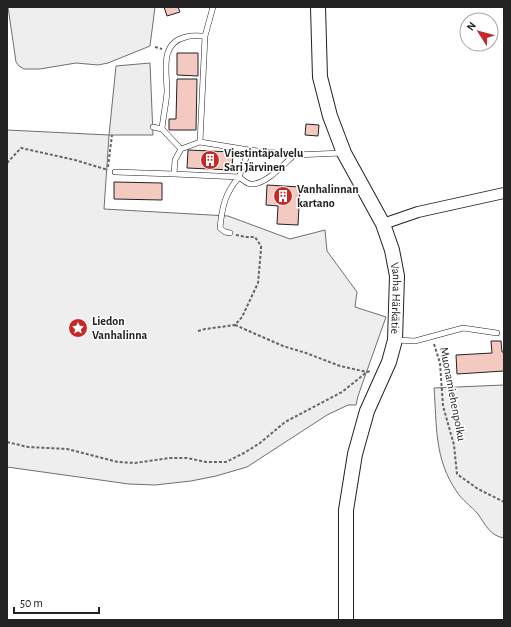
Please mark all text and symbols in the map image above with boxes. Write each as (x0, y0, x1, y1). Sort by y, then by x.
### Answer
north arrow (459, 12, 499, 52)
text: N (465, 20, 478, 33)
place label: Viestintäpalvelu Sari Järvinen (224, 147, 304, 173)
building icon: Viestintäpalvelu Sari Järvinen (199, 149, 221, 171)
place label: Vanhalinnan kartano (297, 183, 359, 209)
building icon: Vanhalinnan kartano (272, 185, 294, 207)
street label: Vanha Härkätie (389, 261, 403, 334)
place label: Liedon Vanhalinna (92, 315, 147, 341)
place icon: Liedon Vanhalinna (67, 317, 89, 339)
street label: Muonamiehenpolku (438, 346, 468, 442)
scale bar (14, 589, 99, 615)
text: 50 m (20, 597, 43, 609)

